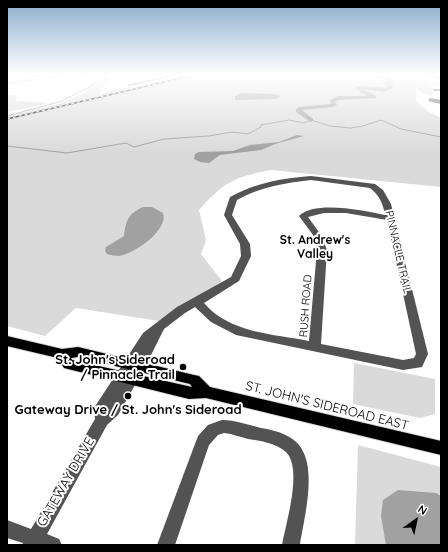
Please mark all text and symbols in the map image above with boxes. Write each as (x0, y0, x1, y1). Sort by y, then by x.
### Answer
street label: PINNACLE TRAIL (382, 209, 414, 295)
district label: St. Andrew's Valley (280, 233, 350, 261)
street label: RUSH ROAD (297, 274, 315, 338)
place label: St. John's Sideroad / Pinnacle Trail (55, 352, 175, 383)
marker: St. John's Sideroad / Pinnacle Trail (178, 362, 188, 372)
street label: ST. JOHN'S SIDEROAD EAST (244, 378, 410, 434)
marker: Gateway Drive / St. John's Sideroad (123, 391, 133, 401)
place label: Gateway Drive / St. John's Sideroad (14, 402, 242, 418)
street label: GATEWAY DRIVE (34, 435, 98, 529)
north arrow (396, 500, 436, 540)
text: N (415, 502, 430, 518)

